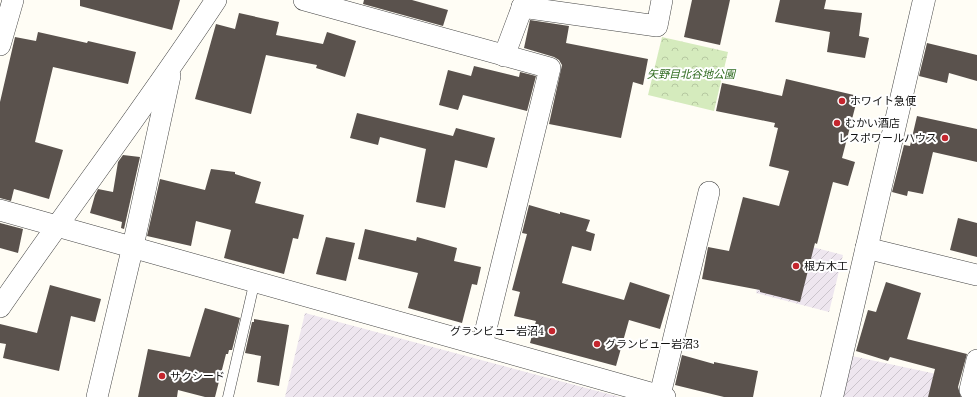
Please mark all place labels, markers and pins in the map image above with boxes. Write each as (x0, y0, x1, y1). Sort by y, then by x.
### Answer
place label: ホワイト急便 (850, 94, 917, 108)
marker: ホワイト急便 (837, 96, 847, 106)
place label: むかい酒店 (845, 116, 900, 130)
marker: むかい酒店 (832, 118, 842, 128)
place label: レスポワールハウス (838, 131, 937, 145)
marker: レスポワールハウス (940, 133, 950, 143)
place label: 根方木工 (804, 259, 848, 273)
marker: 根方木工 (791, 261, 801, 271)
place label: グランビュー岩沼4 (450, 324, 544, 338)
marker: グランビュー岩沼4 (547, 326, 557, 336)
place label: グランビュー岩沼3 (605, 337, 699, 351)
marker: グランビュー岩沼3 (592, 339, 602, 349)
place label: サクシード (170, 369, 225, 383)
marker: サクシード (157, 371, 167, 381)

